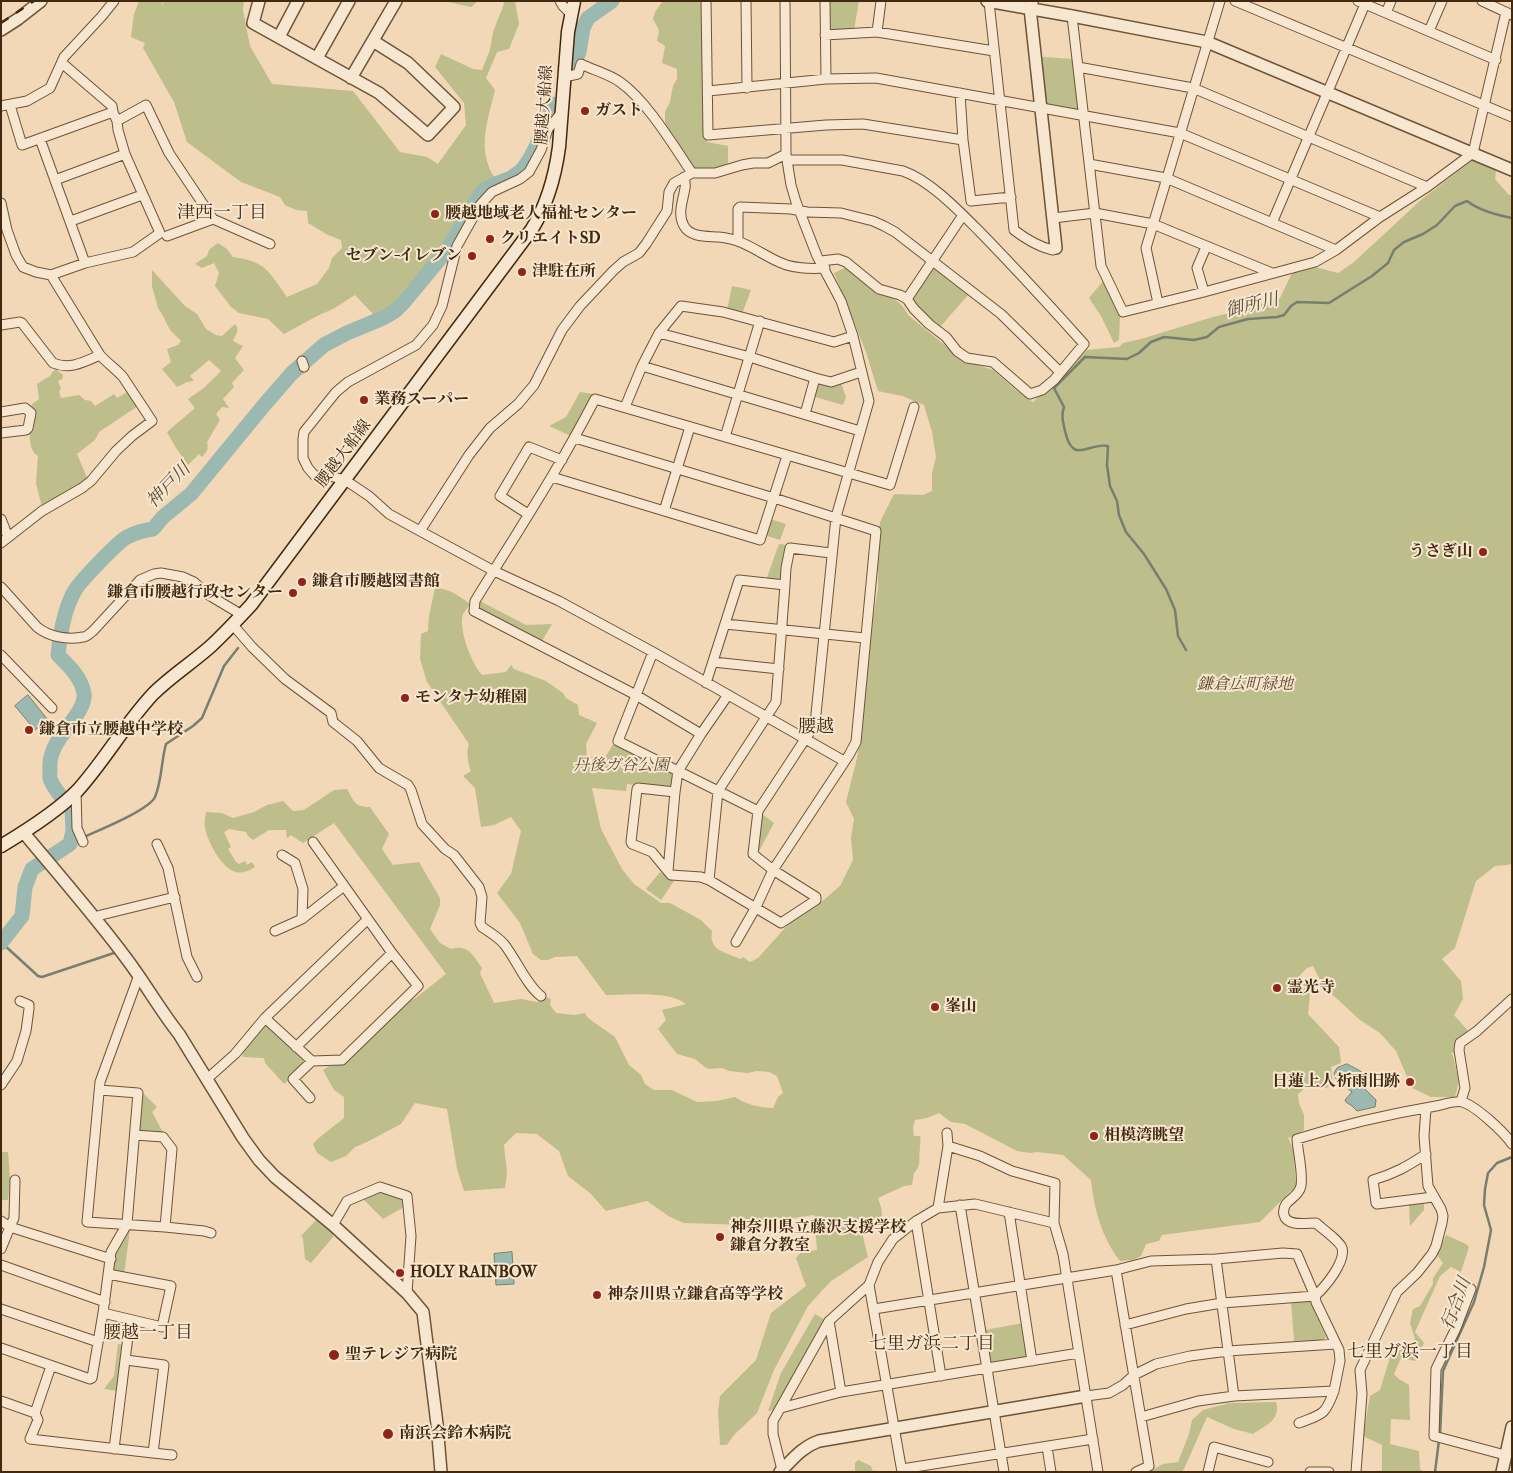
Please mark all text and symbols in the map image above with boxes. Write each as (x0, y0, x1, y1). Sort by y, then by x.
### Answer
street label: 腰越大船線 (533, 64, 557, 146)
place label: ガスト (595, 101, 643, 121)
marker: ガスト (579, 105, 591, 117)
district label: 津西一丁目 (177, 203, 267, 225)
place label: 腰越地域老人福祉センター (445, 204, 637, 224)
marker: 腰越地域老人福祉センター (429, 208, 441, 220)
place label: クリエイトSD (500, 229, 600, 249)
marker: クリエイトSD (484, 233, 496, 245)
place label: セブン-イレブン (346, 246, 462, 266)
marker: セブン-イレブン (466, 250, 478, 262)
place label: 津駐在所 (532, 262, 596, 282)
marker: 津駐在所 (516, 266, 528, 278)
water label: 御所川 (1223, 289, 1281, 323)
place label: 業務スーパー (374, 390, 469, 410)
marker: 業務スーパー (358, 394, 370, 406)
street label: 腰越大船線 (312, 416, 376, 492)
water label: 神戸川 (142, 459, 196, 513)
place label: うさぎ山 (1409, 542, 1473, 562)
marker: うさぎ山 (1477, 546, 1489, 558)
place label: 鎌倉市腰越図書館 (312, 572, 440, 592)
marker: 鎌倉市腰越図書館 (296, 576, 308, 588)
place label: 鎌倉市腰越行政センター (107, 583, 283, 603)
marker: 鎌倉市腰越行政センター (287, 587, 299, 599)
park label: 鎌倉広町緑地 (1197, 675, 1293, 695)
place label: モンタナ幼稚園 (415, 688, 527, 708)
marker: モンタナ幼稚園 (399, 692, 411, 704)
district label: 腰越 (798, 717, 834, 739)
place label: 鎌倉市立腰越中学校 (39, 720, 183, 740)
marker: 鎌倉市立腰越中学校 (23, 724, 35, 736)
park label: 丹後ガ谷公園 (573, 756, 669, 776)
place label: 霊光寺 (1287, 978, 1335, 998)
marker: 霊光寺 (1271, 982, 1283, 994)
place label: 峯山 (945, 997, 977, 1017)
marker: 峯山 (929, 1001, 941, 1013)
place label: 日蓮上人祈雨旧跡 (1272, 1072, 1400, 1092)
marker: 日蓮上人祈雨旧跡 (1404, 1076, 1416, 1088)
place label: 相模湾眺望 (1104, 1126, 1184, 1146)
marker: 相模湾眺望 (1088, 1130, 1100, 1142)
place label: 神奈川県立藤沢支援学校 鎌倉分教室 (730, 1218, 906, 1256)
marker: 神奈川県立藤沢支援学校 鎌倉分教室 (714, 1231, 726, 1243)
place label: HOLY RAINBOW (410, 1263, 537, 1283)
marker: HOLY RAINBOW (394, 1267, 406, 1279)
water label: 行合川 (1438, 1275, 1476, 1333)
place label: 神奈川県立鎌倉高等学校 (607, 1285, 783, 1305)
marker: 神奈川県立鎌倉高等学校 (591, 1289, 603, 1301)
district label: 腰越一丁目 (103, 1323, 193, 1345)
district label: 七里ガ浜二丁目 (869, 1334, 995, 1356)
district label: 七里ガ浜一丁目 (1347, 1342, 1473, 1364)
place label: 聖テレジア病院 (345, 1345, 457, 1365)
marker: 聖テレジア病院 (327, 1348, 341, 1362)
place label: 南浜会鈴木病院 (399, 1424, 511, 1444)
marker: 南浜会鈴木病院 (381, 1427, 395, 1441)

